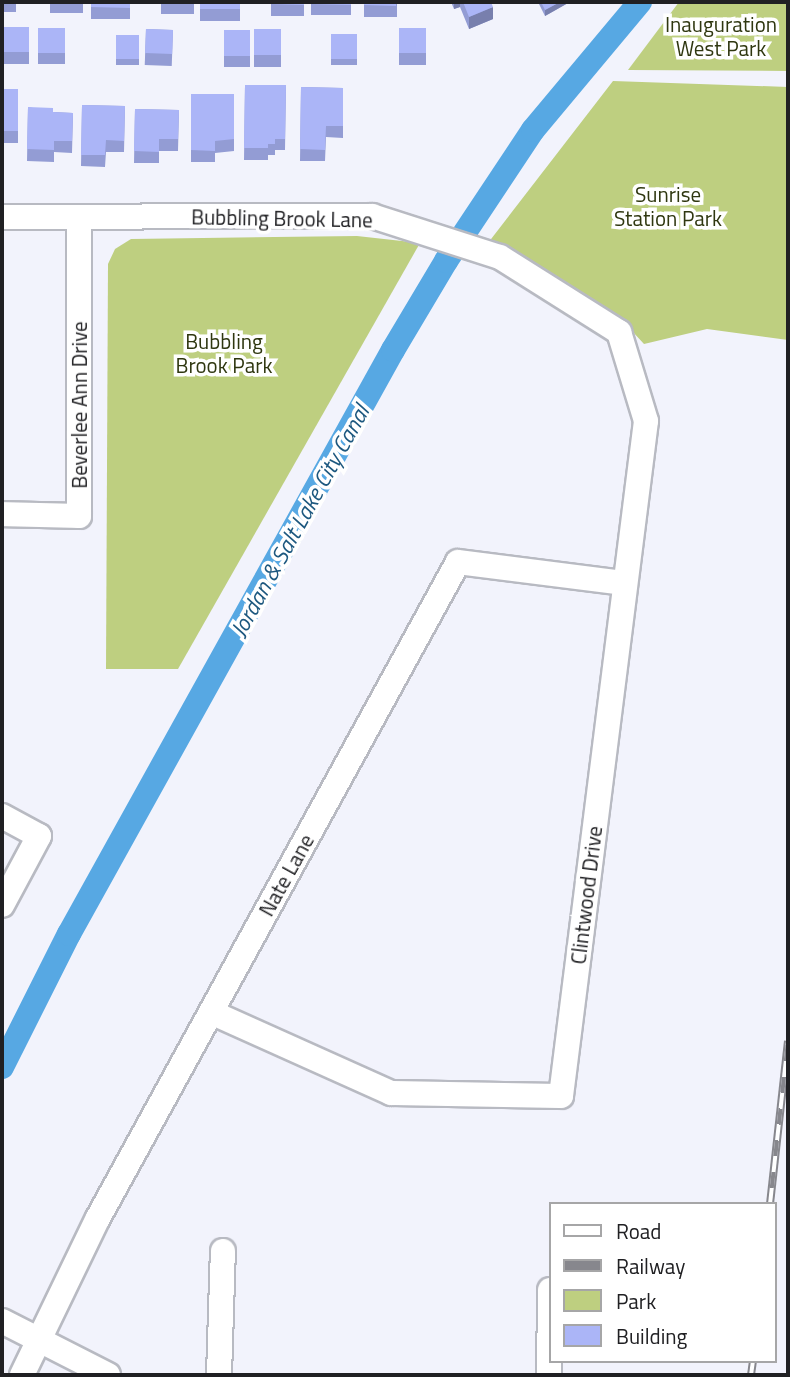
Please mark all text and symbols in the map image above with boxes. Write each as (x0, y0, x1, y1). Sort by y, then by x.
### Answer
park label: Inauguration West Park (665, 11, 777, 61)
park label: Sunrise Station Park (614, 181, 722, 231)
street label: Bubbling Brook Lane (191, 204, 373, 232)
street label: Beverlee Ann Drive (66, 321, 92, 489)
park label: Bubbling Brook Park (175, 328, 273, 378)
water label: Jordan & Salt Lake City Canal (225, 400, 375, 642)
street label: Clintwood Drive (565, 824, 607, 966)
street label: Nate Lane (253, 830, 319, 920)
legend (548, 1202, 776, 1363)
text: Road (616, 1215, 661, 1247)
text: Railway (616, 1250, 685, 1282)
text: Park (616, 1285, 656, 1317)
text: Building (616, 1320, 687, 1352)

